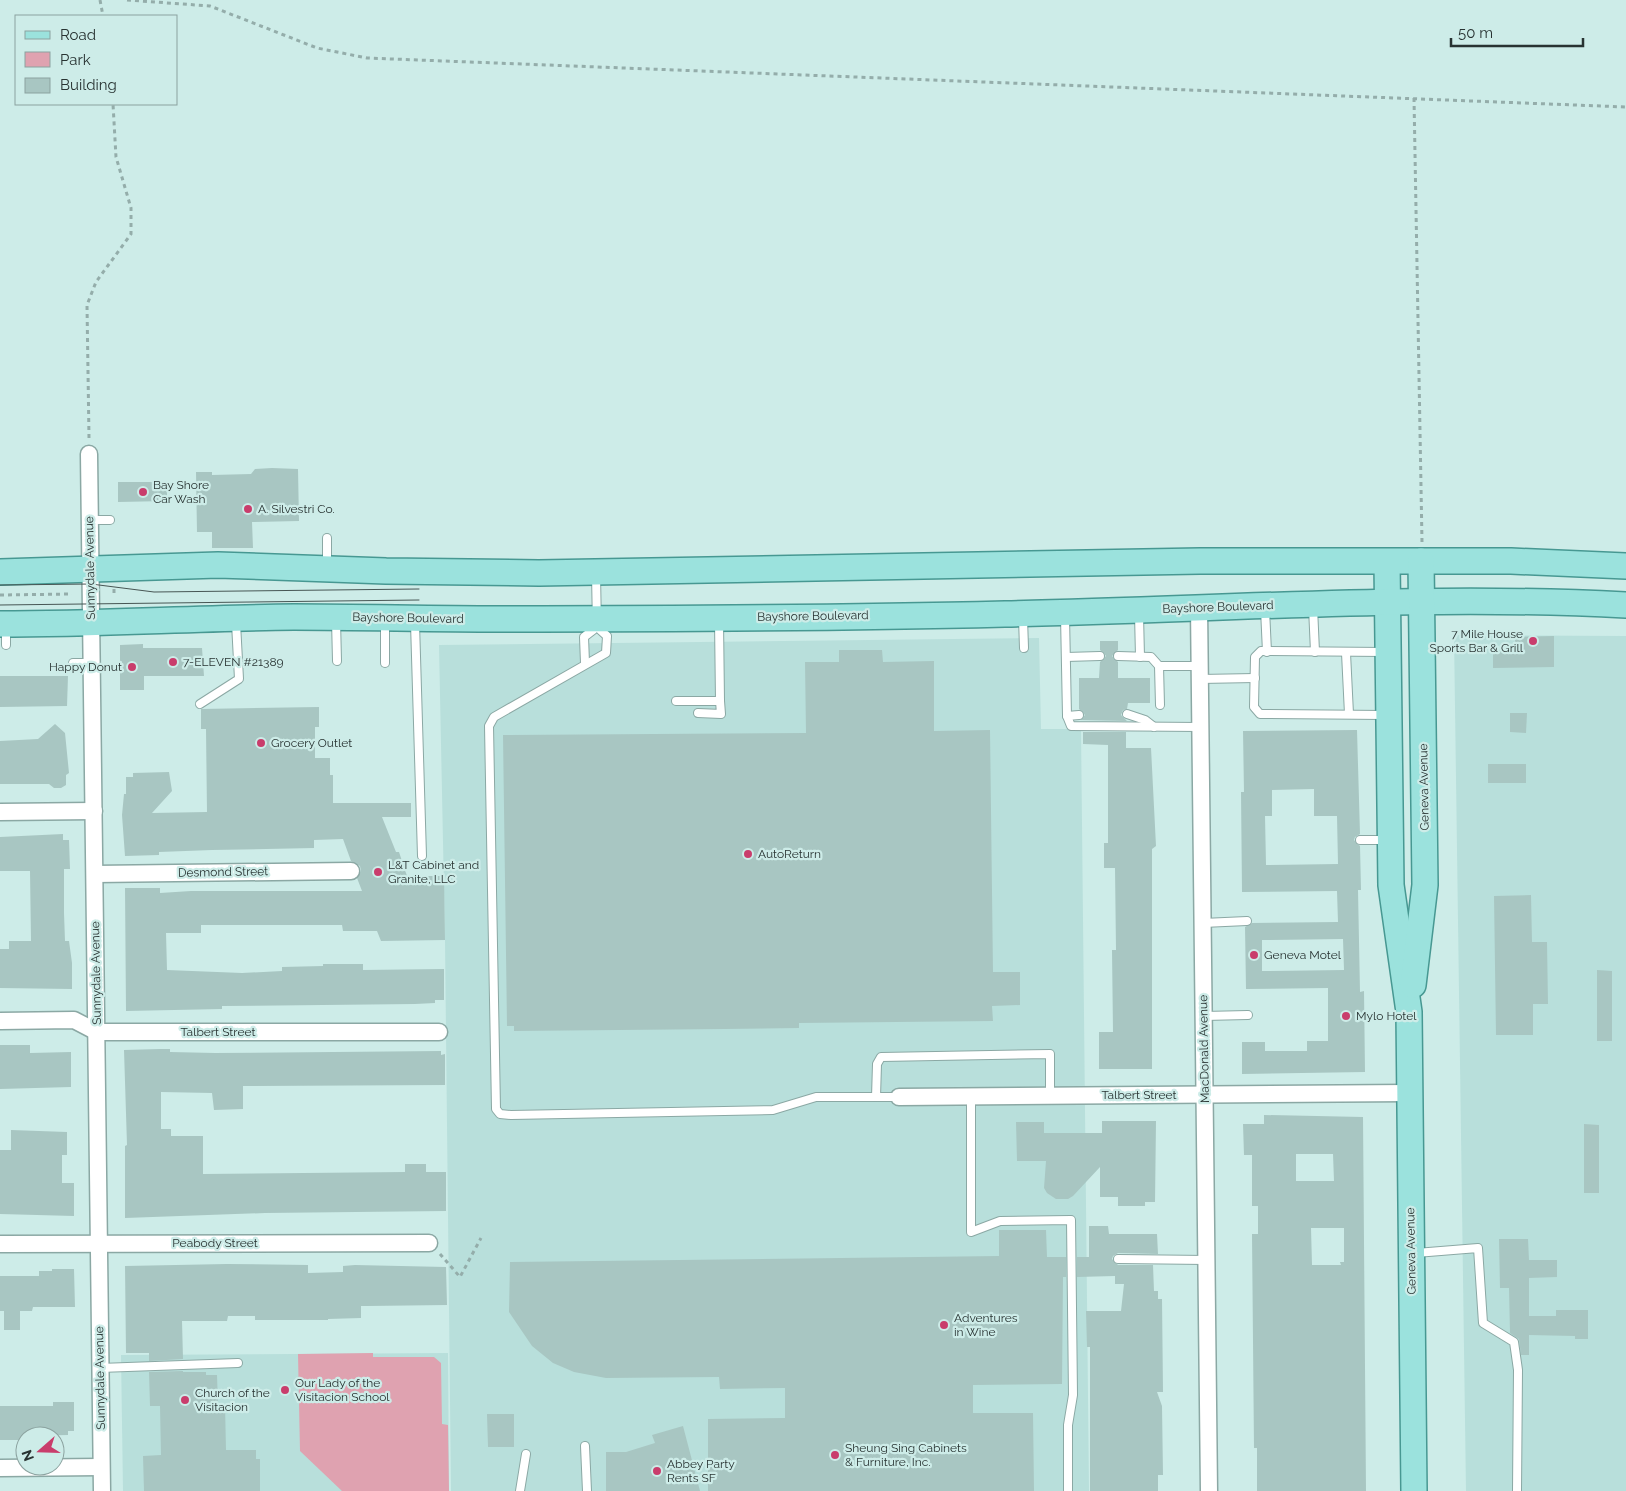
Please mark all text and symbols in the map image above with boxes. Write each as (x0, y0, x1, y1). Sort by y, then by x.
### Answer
legend (15, 15, 178, 105)
scale bar (1451, 15, 1584, 47)
text: 50 m (1458, 24, 1493, 42)
text: Road (60, 26, 96, 44)
text: Park (60, 51, 91, 69)
text: Building (60, 76, 117, 94)
place label: Bay Shore Car Wash (153, 478, 209, 506)
marker: Bay Shore Car Wash (137, 486, 149, 498)
place label: A. Silvestri Co. (258, 502, 335, 516)
marker: A. Silvestri Co. (242, 503, 254, 515)
street label: Sunnydale Avenue (82, 516, 98, 620)
street label: Bayshore Boulevard (1162, 598, 1274, 616)
street label: Bayshore Boulevard (757, 608, 869, 624)
street label: Bayshore Boulevard (352, 610, 464, 626)
place label: 7 Mile House Sports Bar & Grill (1430, 627, 1524, 655)
marker: 7 Mile House Sports Bar & Grill (1527, 635, 1539, 647)
place label: 7-ELEVEN #21389 (183, 655, 284, 669)
marker: 7-ELEVEN #21389 (167, 656, 179, 668)
place label: Happy Donut (49, 660, 122, 674)
marker: Happy Donut (126, 661, 138, 673)
place label: Grocery Outlet (271, 736, 352, 750)
marker: Grocery Outlet (255, 737, 267, 749)
street label: Geneva Avenue (1416, 743, 1432, 831)
place label: AutoReturn (758, 847, 821, 861)
marker: AutoReturn (742, 848, 754, 860)
place label: L&T Cabinet and Granite, LLC (388, 858, 479, 886)
street label: Desmond Street (178, 864, 268, 880)
marker: L&T Cabinet and Granite, LLC (372, 866, 384, 878)
street label: Sunnydale Avenue (88, 921, 104, 1025)
place label: Geneva Motel (1264, 948, 1342, 962)
marker: Geneva Motel (1248, 949, 1260, 961)
street label: MacDonald Avenue (1196, 995, 1212, 1103)
place label: Mylo Hotel (1356, 1009, 1417, 1023)
marker: Mylo Hotel (1340, 1010, 1352, 1022)
street label: Talbert Street (181, 1025, 255, 1039)
street label: Talbert Street (1102, 1088, 1176, 1102)
street label: Geneva Avenue (1403, 1207, 1419, 1295)
street label: Peabody Street (172, 1236, 258, 1250)
place label: Adventures in Wine (954, 1311, 1018, 1339)
marker: Adventures in Wine (938, 1319, 950, 1331)
street label: Sunnydale Avenue (92, 1326, 108, 1430)
place label: Our Lady of the Visitacion School (295, 1376, 390, 1404)
marker: Our Lady of the Visitacion School (279, 1384, 291, 1396)
place label: Church of the Visitacion (195, 1386, 270, 1414)
marker: Church of the Visitacion (179, 1394, 191, 1406)
north arrow (15, 1426, 65, 1476)
place label: Sheung Sing Cabinets & Furniture, Inc. (845, 1441, 967, 1469)
text: N (18, 1448, 37, 1463)
marker: Sheung Sing Cabinets & Furniture, Inc. (829, 1449, 841, 1461)
place label: Abbey Party Rents SF (667, 1457, 735, 1485)
marker: Abbey Party Rents SF (651, 1465, 663, 1477)

